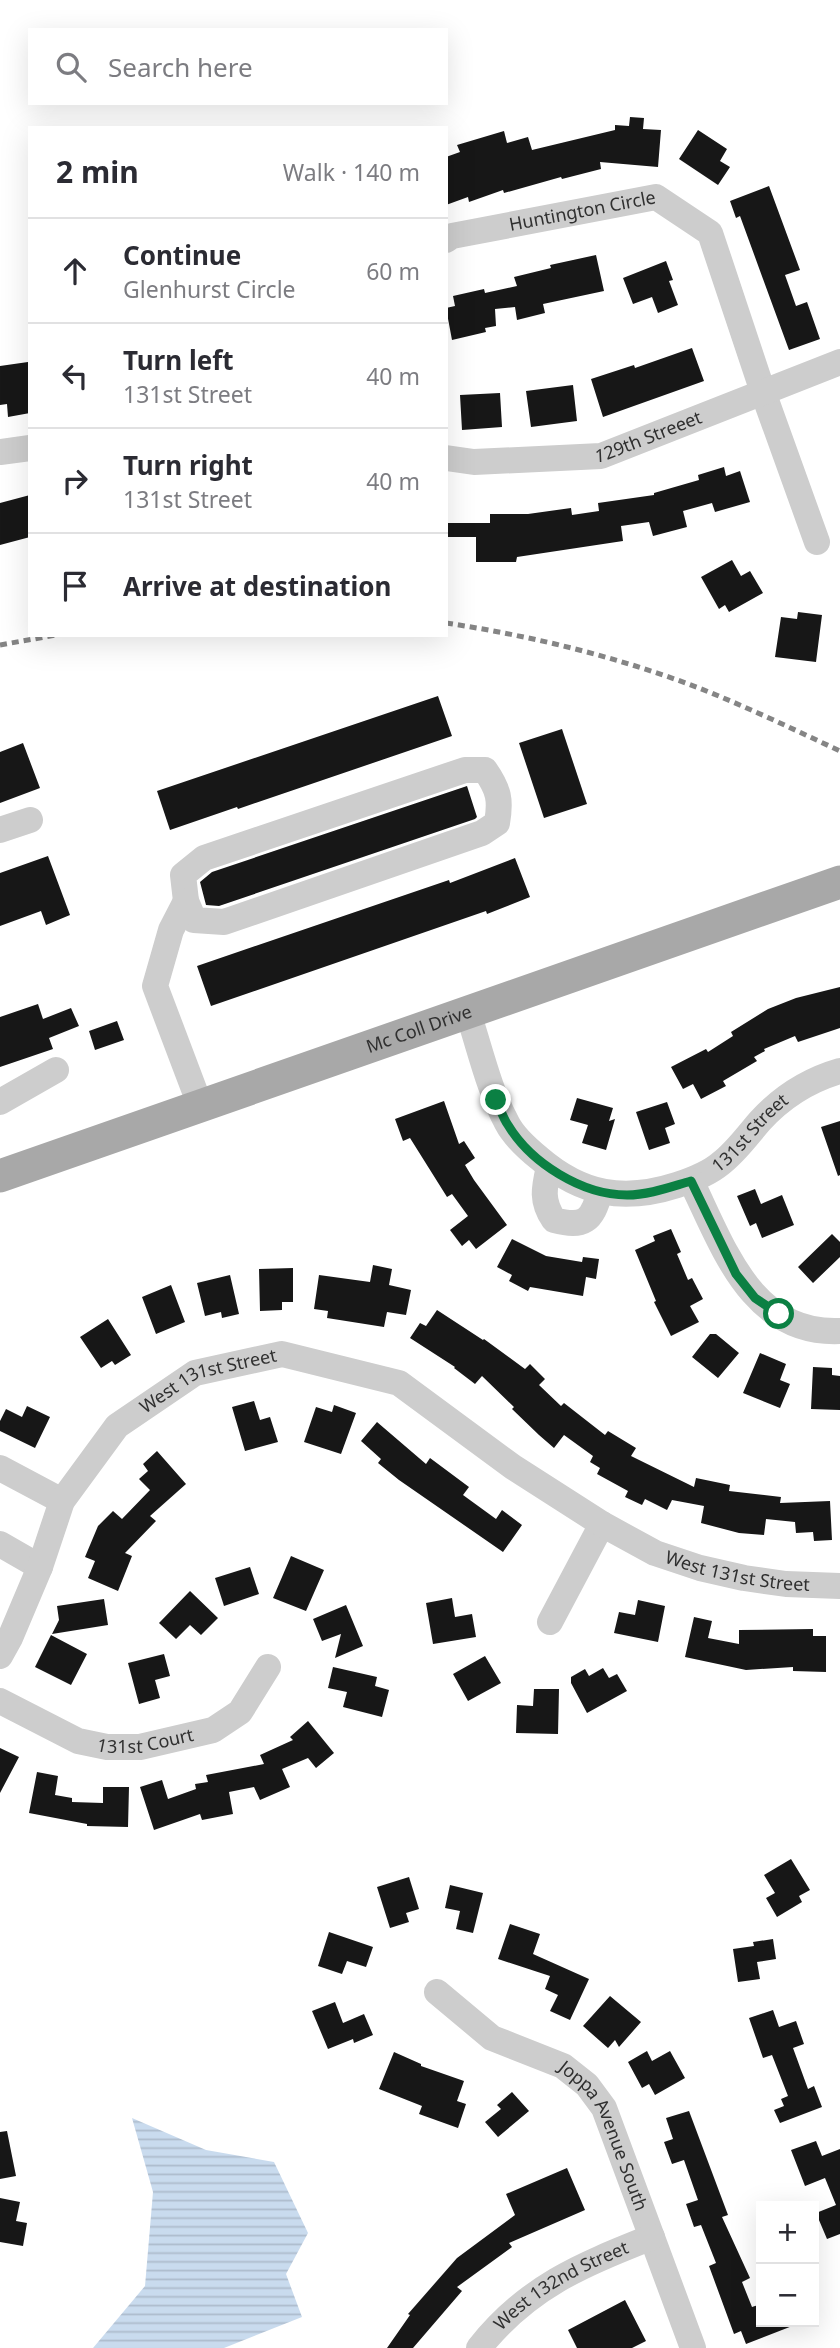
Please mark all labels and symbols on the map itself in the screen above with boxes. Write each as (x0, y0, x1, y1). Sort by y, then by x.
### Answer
street label: Huntington Circle (507, 184, 658, 236)
street label: 129th Streeet (594, 404, 705, 467)
street label: Mc Coll Drive (363, 999, 475, 1058)
route end (480, 1084, 511, 1115)
street label: 131st Street (706, 1087, 793, 1177)
route start (763, 1298, 794, 1329)
street label: West 131st Street (135, 1342, 279, 1418)
street label: West 131st Street (662, 1544, 811, 1596)
street label: 131st Court (95, 1722, 196, 1758)
street label: Joppa Avenue South (553, 2053, 654, 2214)
street label: West 132nd Street (488, 2235, 632, 2335)

